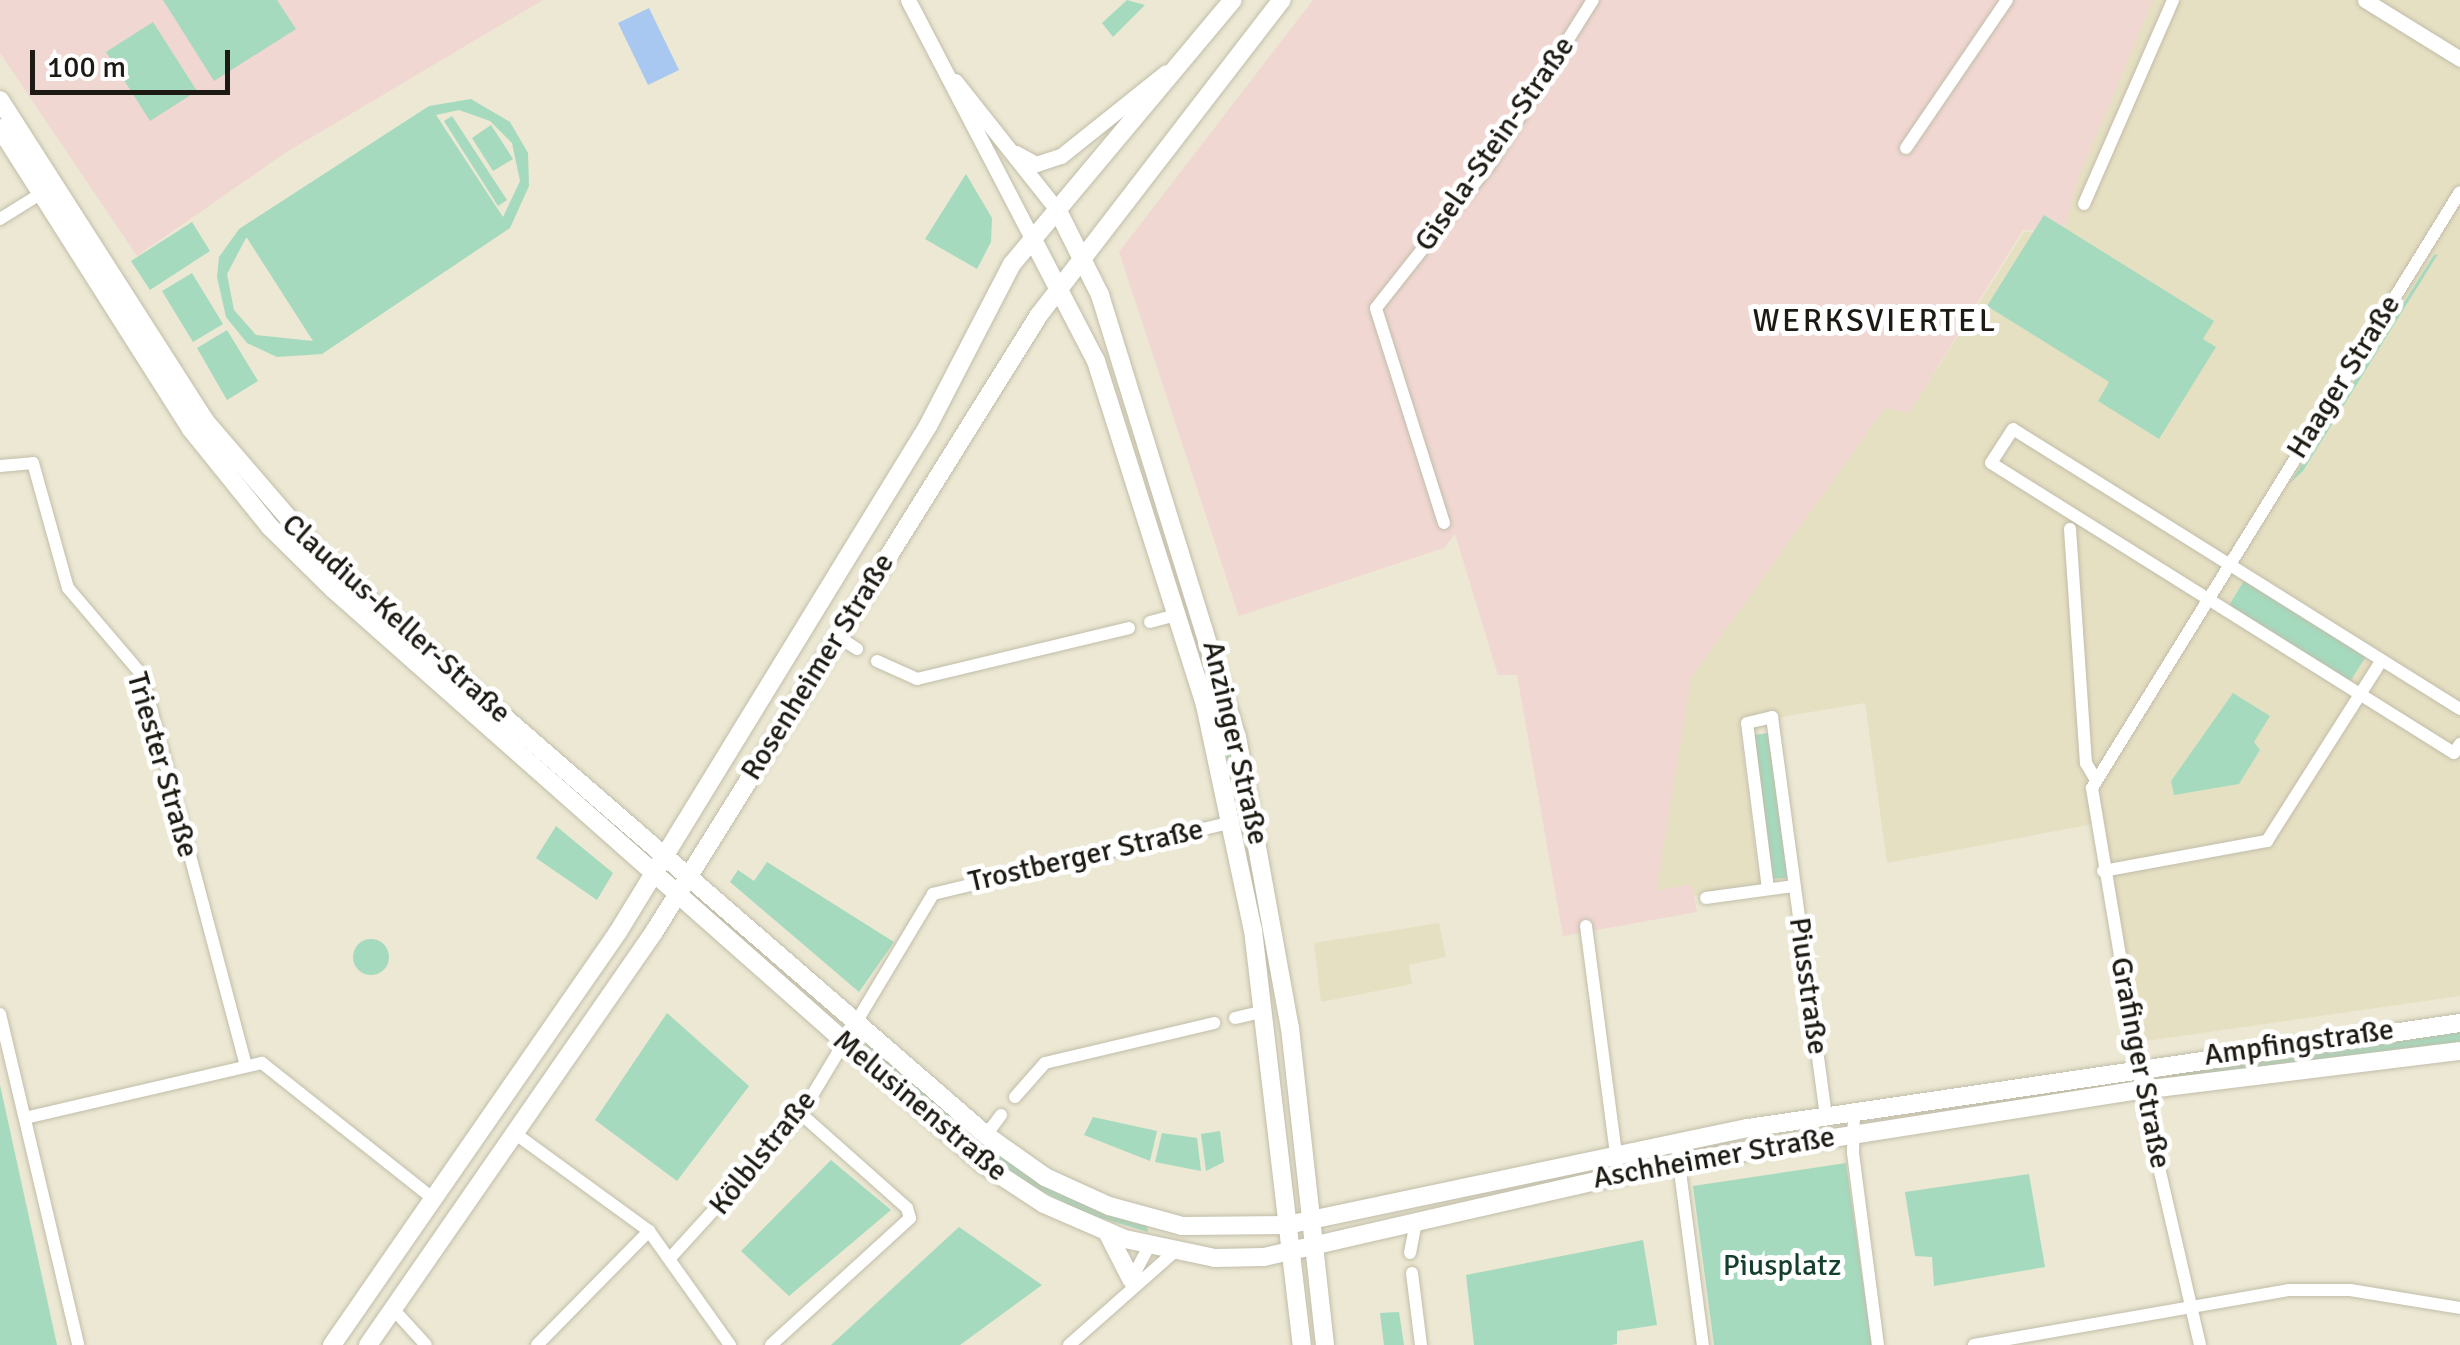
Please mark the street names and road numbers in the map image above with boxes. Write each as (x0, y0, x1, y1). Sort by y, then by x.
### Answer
street label: Gisela-Stein-Straße (1407, 30, 1583, 258)
street label: Haager Straße (2279, 289, 2409, 465)
street label: Claudius-Keller-Straße (274, 507, 518, 731)
street label: Rosenheimer Straße (734, 547, 902, 787)
street label: Anzinger Straße (1194, 638, 1276, 848)
street label: Triester Straße (118, 668, 206, 862)
street label: Trostberger Straße (965, 811, 1207, 901)
street label: Piusstraße (1781, 915, 1835, 1057)
street label: Grafinger Straße (2102, 954, 2178, 1172)
street label: Ampfingstraße (2202, 1012, 2396, 1074)
street label: Melusinenstraße (825, 1023, 1015, 1189)
street label: Kölblstraße (702, 1083, 824, 1223)
street label: Aschheimer Straße (1590, 1119, 1838, 1197)

